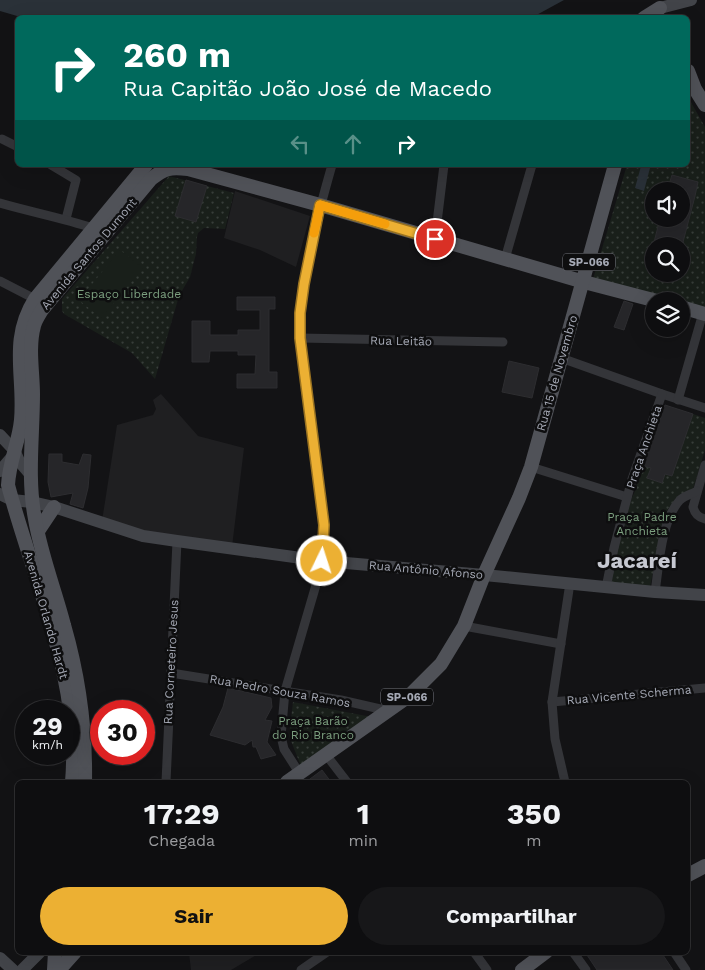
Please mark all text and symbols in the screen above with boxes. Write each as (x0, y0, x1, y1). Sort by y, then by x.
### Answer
text: 260 m (123, 34, 231, 76)
icon: right (40, 35, 105, 100)
text: Rua Capitão João José de Macedo (123, 76, 492, 101)
icon: left (286, 130, 314, 158)
icon: ahead (339, 130, 367, 158)
icon: right (392, 130, 420, 158)
map controls (645, 182, 690, 337)
button: sound (645, 182, 690, 227)
street label: Avenida Santos Dumont (38, 196, 140, 312)
pin (414, 218, 456, 260)
icon: arrive (421, 225, 449, 253)
button: search (645, 237, 690, 282)
road number: SP-066 (563, 253, 615, 270)
park label: Espaço Liberdade (77, 287, 181, 301)
button: layers (645, 292, 690, 337)
street label: Rua 15 de Novembro (534, 313, 580, 433)
street label: Rua Leitão (370, 333, 432, 349)
street label: Praça Anchieta (623, 403, 665, 490)
park label: Praça Padre Anchieta (607, 510, 677, 538)
position arrow (295, 534, 347, 586)
district label: Jacareí (597, 548, 677, 573)
street label: Avenida Orlando Hardt (21, 549, 71, 681)
street label: Rua Antônio Afonso (368, 558, 484, 582)
street label: Rua Corneteiro Jesus (161, 599, 181, 725)
street label: Rua Pedro Souza Ramos (209, 672, 351, 710)
street label: Rua Vicente Scherma (566, 683, 692, 707)
road number: SP-066 (381, 689, 433, 706)
speed limit sign: 30 (90, 700, 155, 765)
text: 29 (32, 712, 63, 741)
park label: Praça Barão do Rio Branco (272, 714, 354, 742)
text: km/h (32, 738, 63, 752)
text: 17:29 (144, 796, 220, 831)
text: 1 (357, 796, 370, 831)
text: 350 (507, 796, 561, 831)
text: Chegada (148, 831, 215, 850)
text: min (349, 831, 378, 850)
text: m (526, 831, 542, 850)
button: Sair (40, 887, 348, 945)
button: Compartilhar (358, 887, 665, 945)

